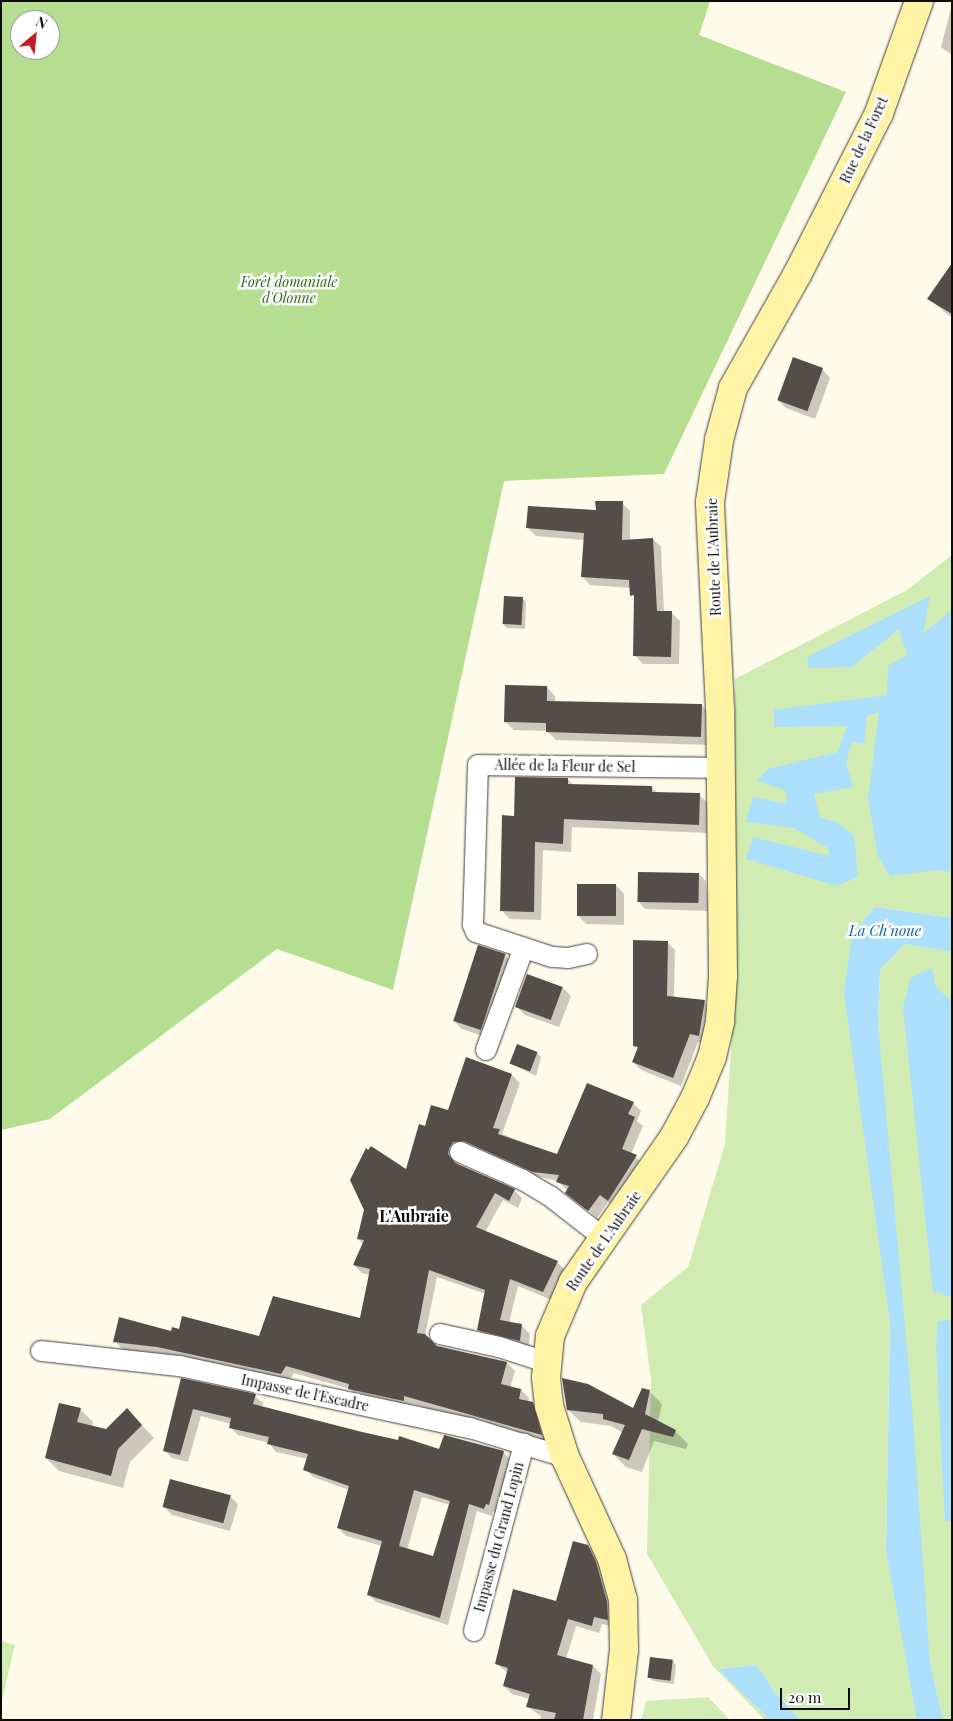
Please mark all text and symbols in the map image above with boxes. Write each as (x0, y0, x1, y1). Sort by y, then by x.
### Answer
north arrow (10, 10, 60, 60)
text: N (33, 11, 51, 33)
street label: Rue de la Foret (836, 94, 892, 186)
park label: Forêt domaniale d'Olonne (241, 274, 337, 306)
street label: Route de L'Aubraie (704, 498, 724, 616)
street label: Allée de la Fleur de Sel (494, 756, 636, 776)
water label: La Ch'noue (849, 922, 921, 940)
street label: Route de L'Aubraie (563, 1188, 645, 1294)
district label: L'Aubraie (379, 1206, 449, 1226)
street label: Impasse de l'Escadre (239, 1371, 371, 1415)
street label: Impasse du Grand Lopin (471, 1460, 527, 1614)
scale bar (783, 1678, 853, 1710)
text: 20 m (788, 1687, 821, 1707)

